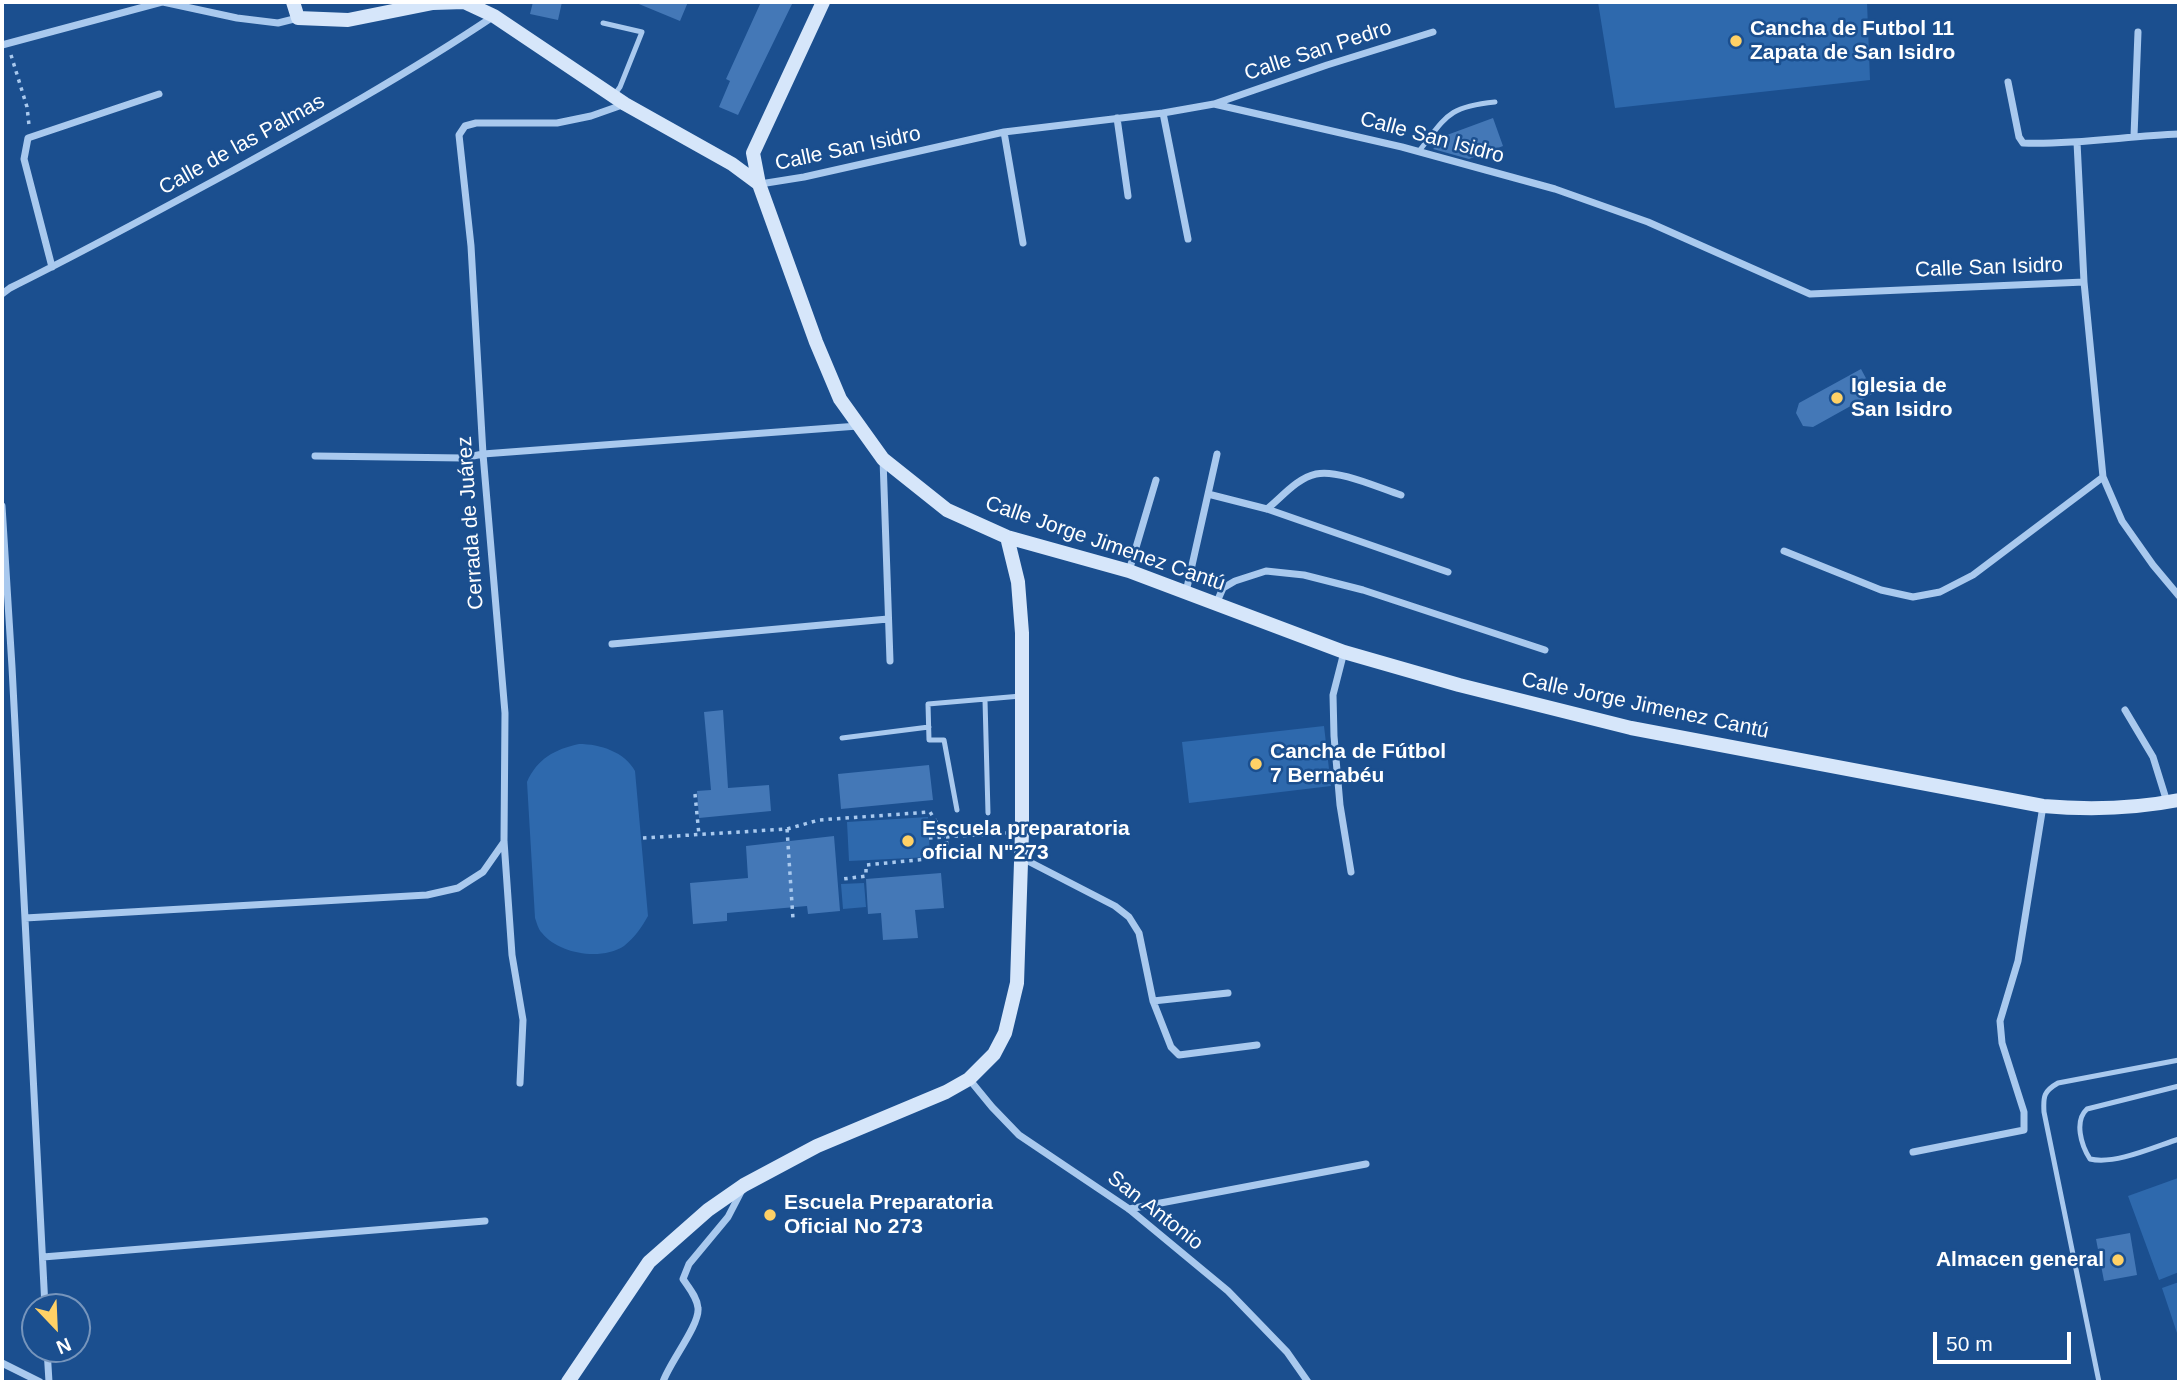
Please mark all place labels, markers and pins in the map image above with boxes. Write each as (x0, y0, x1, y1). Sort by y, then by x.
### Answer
place label: Cancha de Futbol 11 Zapata de San Isidro (1750, 16, 1955, 66)
marker: Cancha de Futbol 11 Zapata de San Isidro (1728, 33, 1744, 49)
place label: Iglesia de San Isidro (1851, 373, 1953, 423)
marker: Iglesia de San Isidro (1829, 390, 1845, 406)
place label: Cancha de Fútbol 7 Bernabéu (1270, 739, 1446, 789)
marker: Cancha de Fútbol 7 Bernabéu (1248, 756, 1264, 772)
place label: Escuela preparatoria oficial N"273 (922, 816, 1130, 866)
marker: Escuela preparatoria oficial N"273 (900, 833, 916, 849)
place label: Escuela Preparatoria Oficial No 273 (784, 1190, 993, 1240)
marker: Escuela Preparatoria Oficial No 273 (762, 1207, 778, 1223)
place label: Almacen general (1936, 1247, 2104, 1273)
marker: Almacen general (2110, 1252, 2126, 1268)

